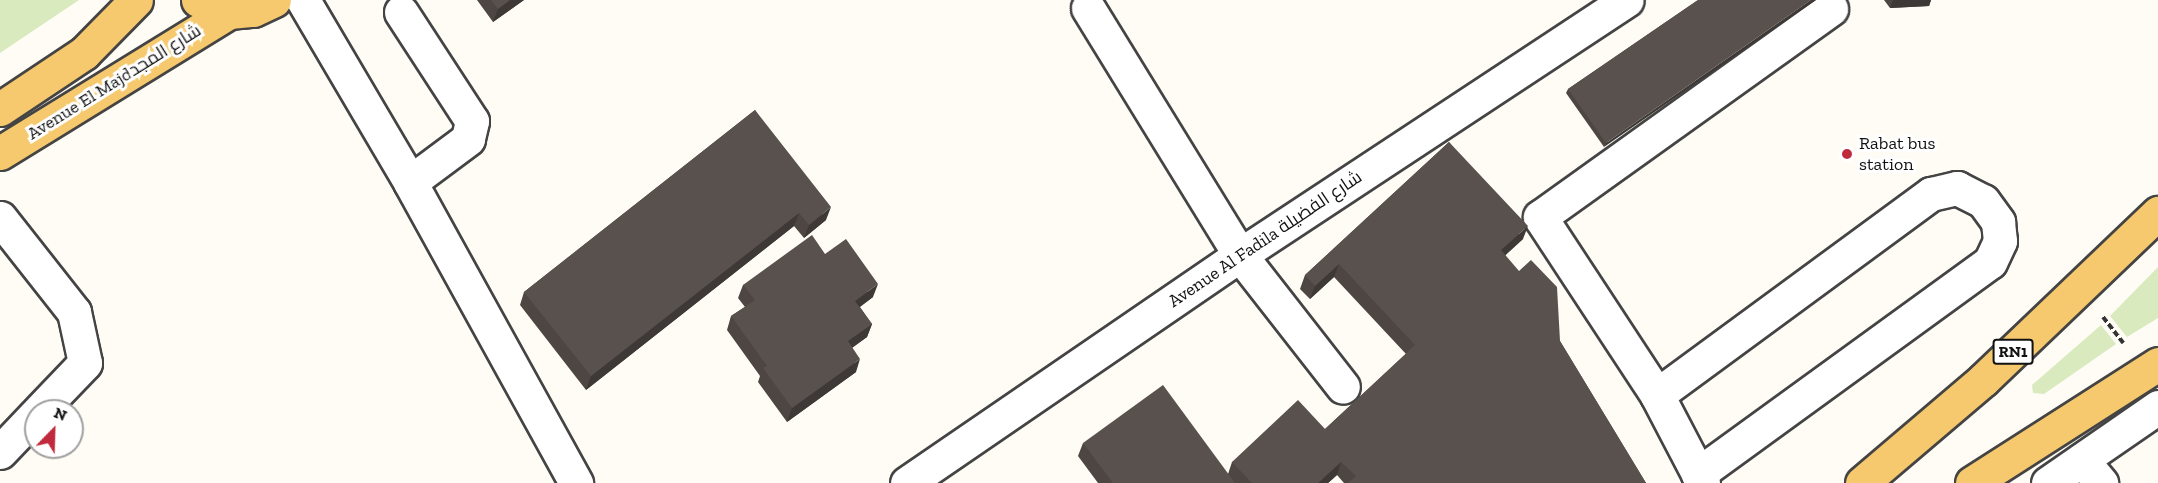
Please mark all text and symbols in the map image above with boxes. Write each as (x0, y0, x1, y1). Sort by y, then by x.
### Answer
street label: Avenue El Majdشارع المجد (23, 20, 205, 144)
place label: Rabat bus station (1859, 133, 1935, 176)
marker: Rabat bus station (1840, 147, 1854, 161)
street label: Avenue Al Fadila شارع الفضيلة (1164, 166, 1366, 312)
road number: RN1 (1992, 339, 2034, 365)
north arrow (24, 399, 84, 459)
text: N (51, 403, 70, 425)

